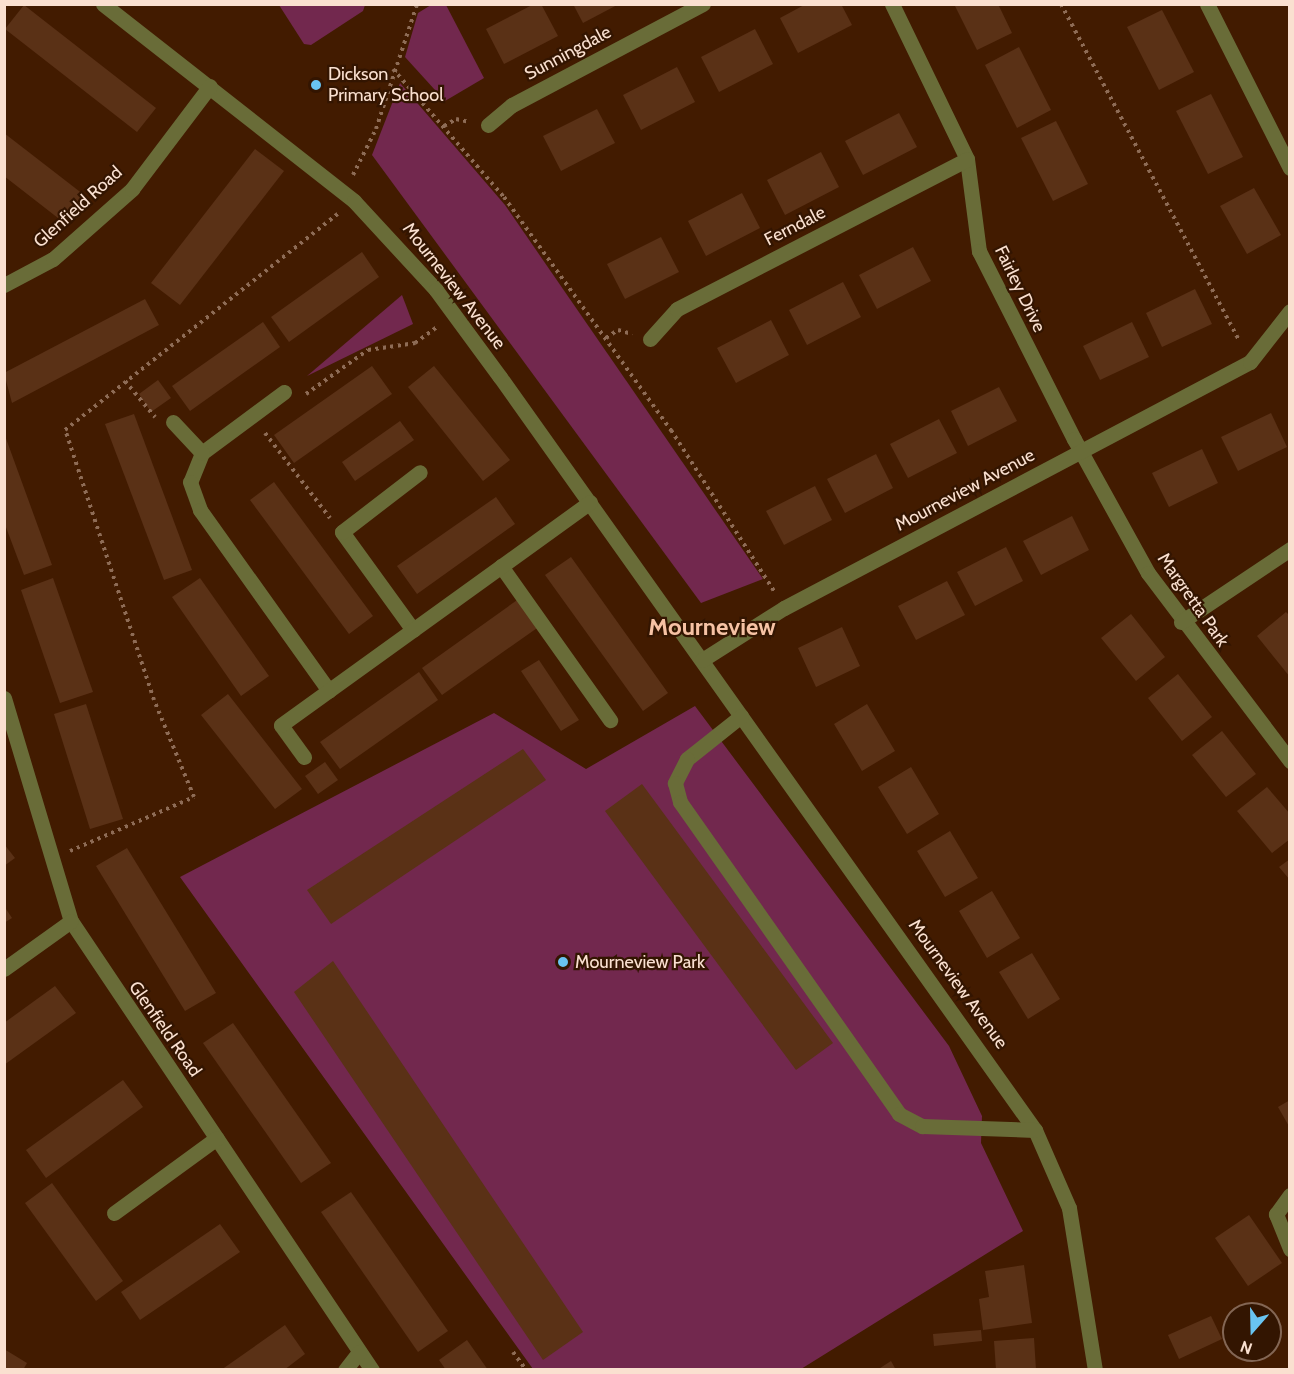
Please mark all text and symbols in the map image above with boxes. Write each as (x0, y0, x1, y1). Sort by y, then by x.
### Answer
street label: Sunningdale (521, 21, 615, 85)
place label: Dickson Primary School (328, 64, 443, 106)
marker: Dickson Primary School (309, 78, 323, 92)
street label: Glenfield Road (29, 162, 127, 252)
street label: Ferndale (761, 201, 829, 251)
street label: Mourneview Avenue (398, 218, 510, 354)
street label: Fairley Drive (990, 242, 1050, 336)
street label: Mourneview Avenue (892, 444, 1038, 536)
street label: Margretta Park (1153, 549, 1233, 651)
district label: Mourneview (648, 613, 776, 641)
street label: Mourneview Avenue (904, 915, 1012, 1053)
place label: Mourneview Park (575, 951, 705, 973)
marker: Mourneview Park (556, 955, 570, 969)
street label: Glenfield Road (124, 977, 206, 1081)
north arrow (1222, 1302, 1282, 1362)
text: N (1238, 1337, 1255, 1358)

